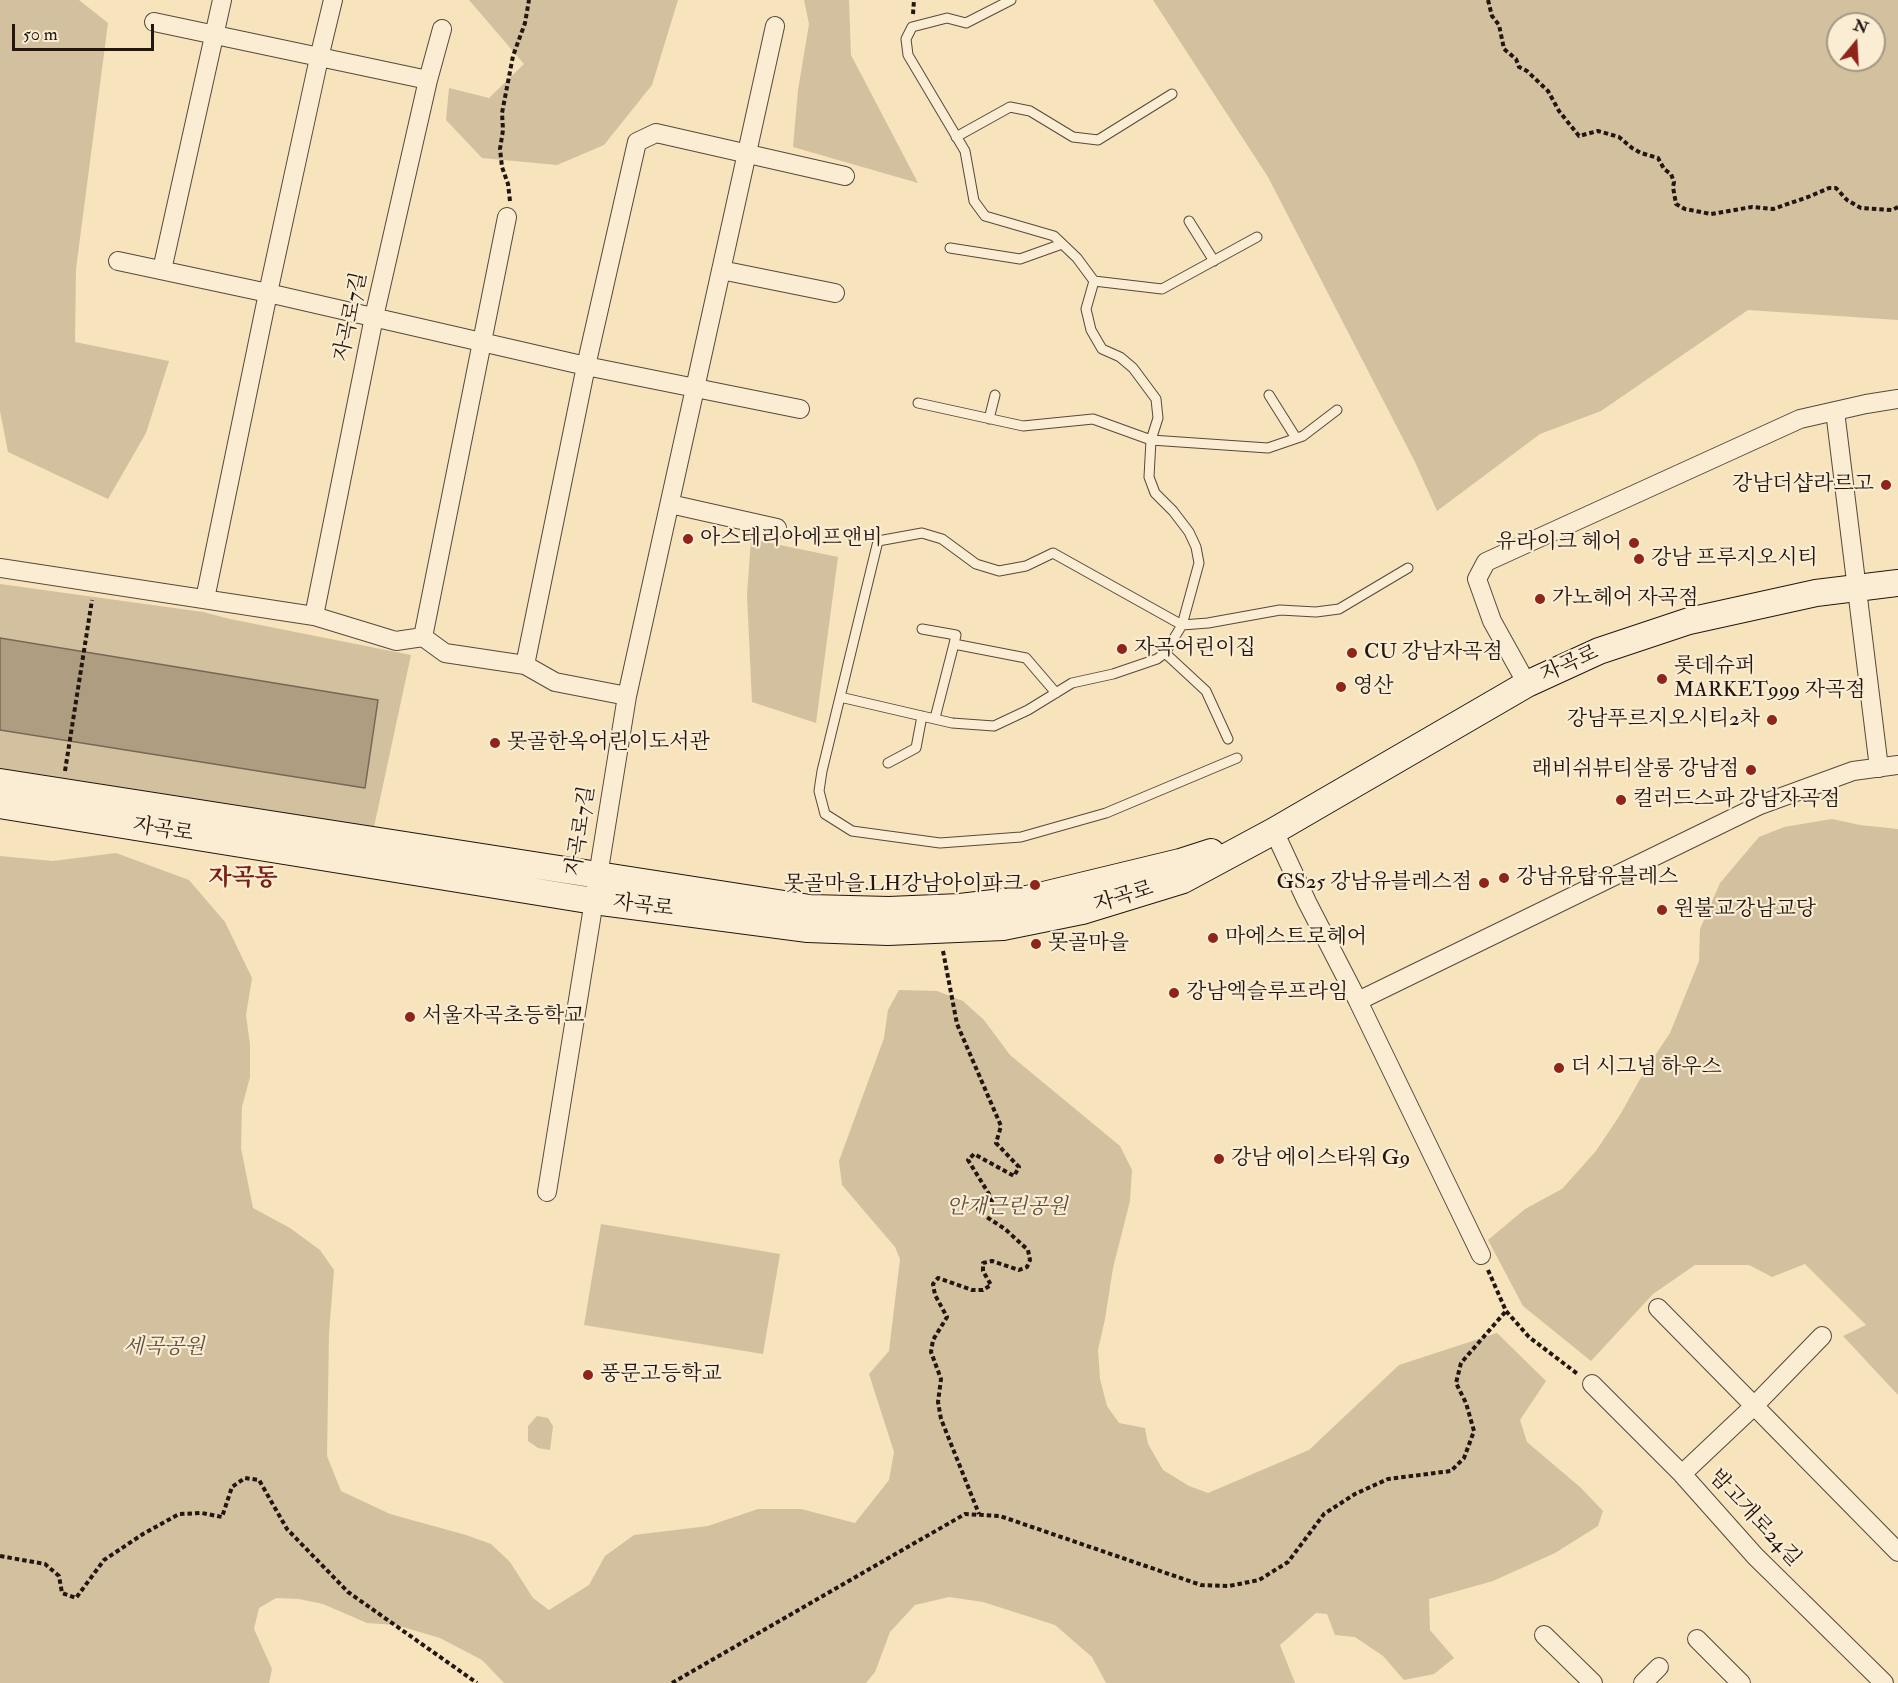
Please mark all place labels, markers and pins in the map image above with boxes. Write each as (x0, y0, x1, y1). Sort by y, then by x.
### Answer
place label: 강남더샵라르고 (1732, 472, 1874, 498)
marker: 강남더샵라르고 (1879, 478, 1893, 492)
place label: 아스테리아에프앤비 (700, 526, 883, 552)
place label: 유라이크 헤어 (1496, 530, 1622, 556)
marker: 아스테리아에프앤비 (681, 532, 695, 546)
marker: 유라이크 헤어 (1627, 536, 1641, 550)
place label: 강남 프루지오시티 (1651, 546, 1818, 572)
marker: 강남 프루지오시티 (1632, 552, 1646, 566)
place label: 가노헤어 자곡점 (1552, 586, 1698, 612)
marker: 가노헤어 자곡점 (1533, 592, 1547, 606)
place label: 자곡어린이집 (1134, 636, 1256, 662)
place label: CU 강남자곡점 (1364, 640, 1503, 666)
marker: 자곡어린이집 (1115, 642, 1129, 656)
marker: CU 강남자곡점 (1345, 646, 1359, 660)
place label: 롯데슈퍼 MARKET999 자곡점 (1674, 654, 1866, 704)
marker: 롯데슈퍼 MARKET999 자곡점 (1655, 672, 1669, 686)
place label: 영산 (1353, 674, 1394, 700)
marker: 영산 (1334, 680, 1348, 694)
place label: 강남푸르지오시티2차 (1567, 707, 1760, 733)
marker: 강남푸르지오시티2차 (1765, 713, 1779, 727)
place label: 못골한옥어린이도서관 (507, 730, 710, 756)
marker: 못골한옥어린이도서관 (488, 736, 502, 750)
place label: 래비쉬뷰티살롱 강남점 (1532, 757, 1739, 783)
marker: 래비쉬뷰티살롱 강남점 (1744, 763, 1758, 777)
place label: 컬러드스파 강남자곡점 (1633, 787, 1840, 813)
marker: 컬러드스파 강남자곡점 (1614, 793, 1628, 807)
place label: 강남유탑유블레스 (1516, 865, 1678, 891)
place label: GS25 강남유블레스점 (1276, 870, 1472, 896)
marker: 강남유탑유블레스 (1497, 871, 1511, 885)
place label: 못골마을.LH강남아이파크 (784, 872, 1023, 898)
marker: GS25 강남유블레스점 (1477, 876, 1491, 890)
marker: 못골마을.LH강남아이파크 (1028, 878, 1042, 892)
place label: 원불교강남교당 (1674, 897, 1816, 923)
marker: 원불교강남교당 (1655, 903, 1669, 917)
place label: 마에스트로헤어 (1225, 925, 1367, 951)
place label: 못골마을 (1048, 931, 1129, 957)
marker: 마에스트로헤어 (1206, 931, 1220, 945)
marker: 못골마을 (1029, 937, 1043, 951)
place label: 강남엑슬루프라임 (1186, 980, 1348, 1006)
marker: 강남엑슬루프라임 (1167, 986, 1181, 1000)
place label: 서울자곡초등학교 (422, 1004, 584, 1030)
marker: 서울자곡초등학교 (403, 1010, 417, 1024)
place label: 더 시그넘 하우스 (1571, 1055, 1722, 1081)
marker: 더 시그넘 하우스 (1552, 1061, 1566, 1075)
place label: 강남 에이스타워 G9 (1231, 1146, 1410, 1172)
marker: 강남 에이스타워 G9 (1212, 1152, 1226, 1166)
place label: 풍문고등학교 (600, 1362, 722, 1388)
marker: 풍문고등학교 (581, 1368, 595, 1382)

